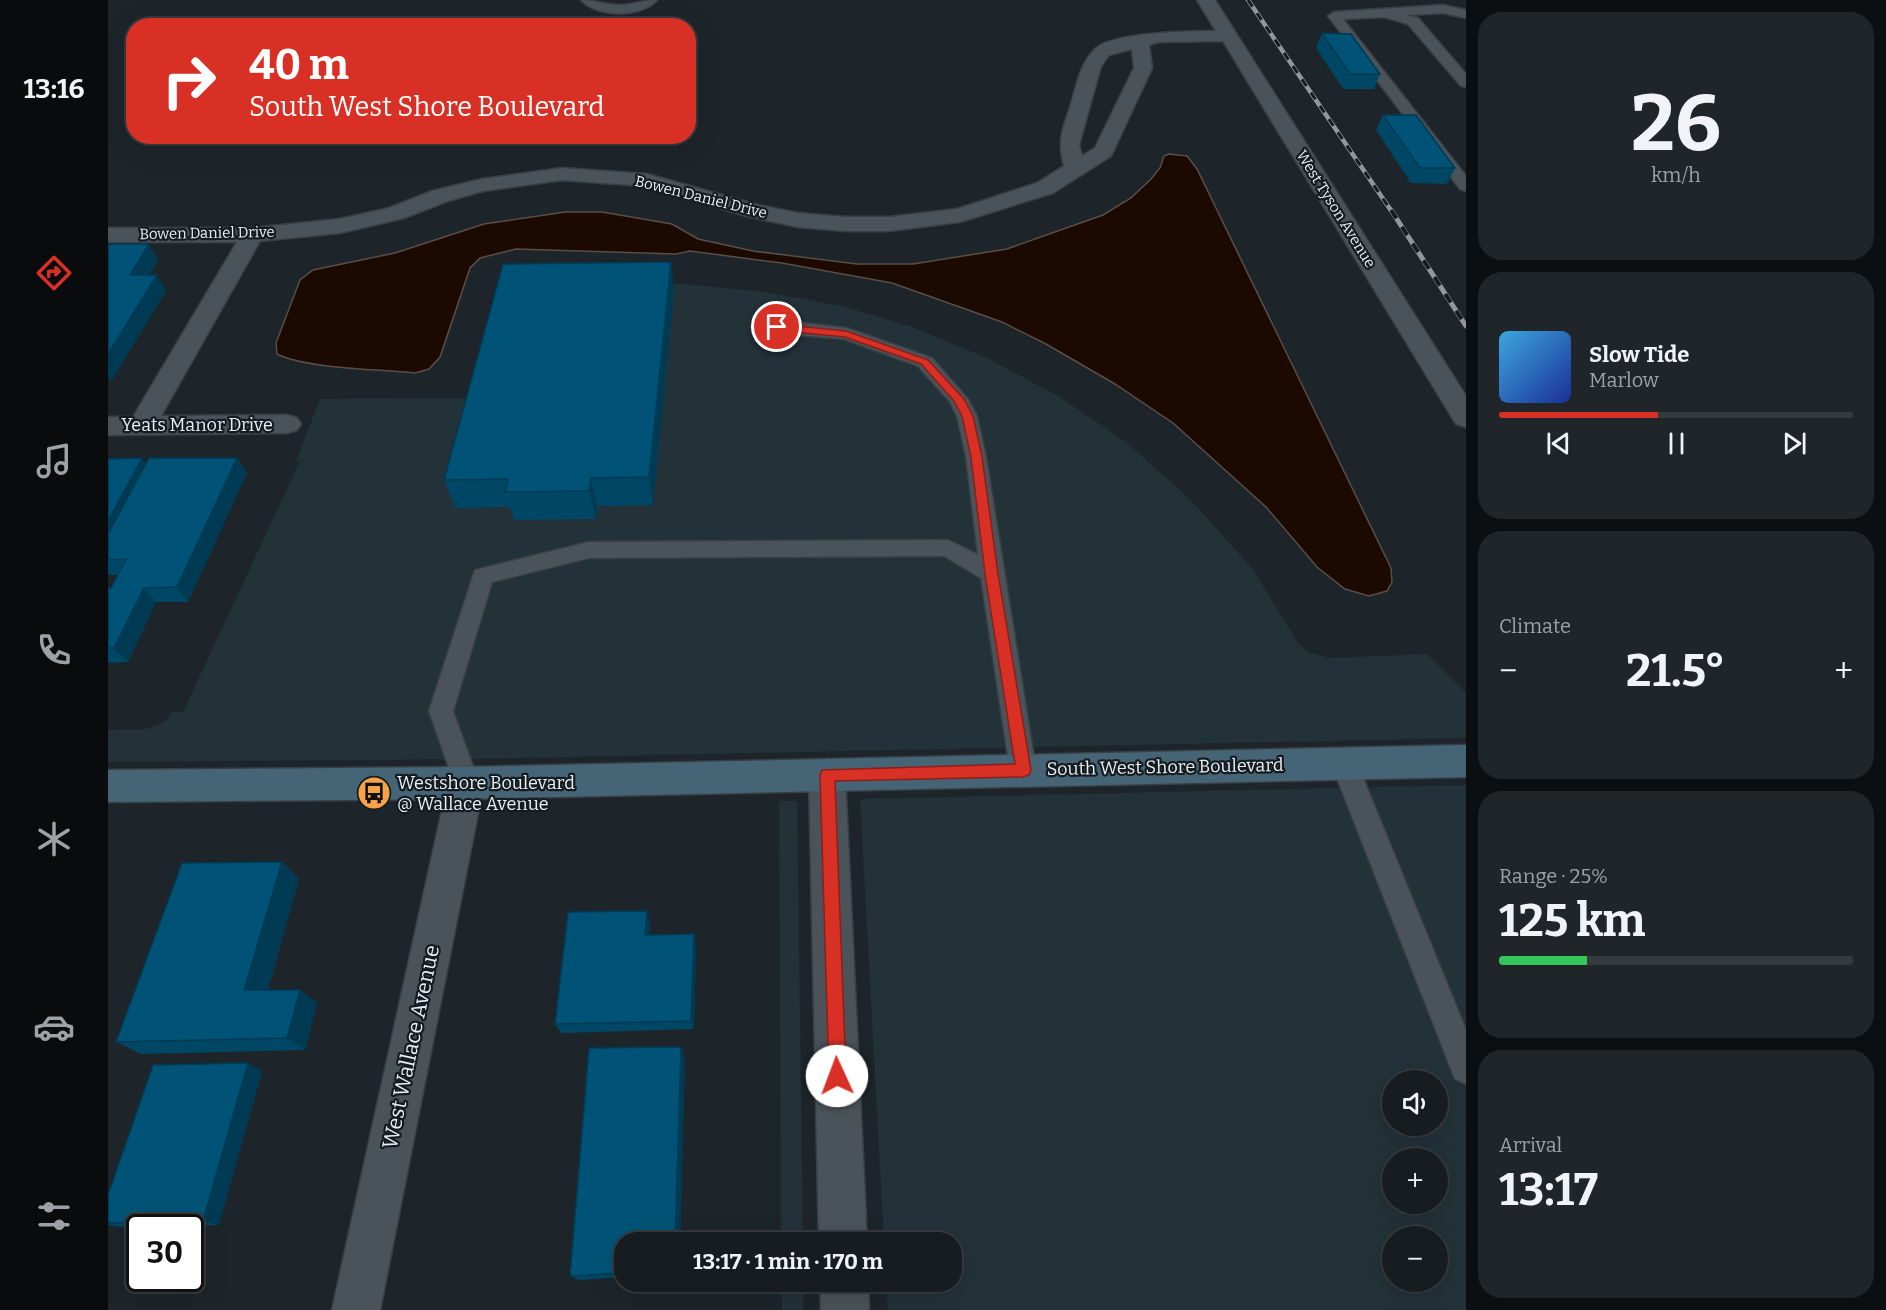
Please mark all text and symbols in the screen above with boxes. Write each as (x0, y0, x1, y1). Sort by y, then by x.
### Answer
text: 40 m (249, 40, 349, 90)
icon: right (150, 42, 228, 120)
text: 13:16 (23, 73, 85, 105)
text: 26 (1631, 77, 1721, 171)
text: South West Shore Boulevard (249, 91, 604, 123)
street label: West Tyson Avenue (1293, 147, 1379, 271)
text: km/h (1651, 163, 1701, 187)
street label: Bowen Daniel Drive (633, 172, 769, 222)
street label: Bowen Daniel Drive (139, 223, 275, 243)
icon: directions (33, 252, 75, 294)
pin (751, 301, 802, 352)
icon: arrive (760, 310, 793, 343)
text: Slow Tide (1589, 341, 1689, 368)
text: Marlow (1589, 368, 1659, 392)
street label: Yeats Manor Drive (121, 414, 273, 436)
icon: previous (1542, 427, 1575, 460)
icon: pause (1660, 427, 1693, 460)
icon: next (1778, 427, 1811, 460)
icon: music (33, 440, 75, 482)
text: Climate (1499, 614, 1571, 638)
icon: phone (33, 629, 75, 671)
text: 21.5° (1626, 644, 1725, 698)
text: − (1499, 651, 1517, 691)
text: + (1834, 651, 1853, 691)
street label: South West Shore Boulevard (1046, 754, 1284, 780)
place label: Westshore Boulevard @ Wallace Avenue (397, 772, 575, 815)
bus stop icon: Westshore Boulevard @ Wallace Avenue (356, 775, 392, 811)
icon: climate (33, 818, 75, 860)
text: Range · 25% (1499, 864, 1608, 888)
text: 125 km (1499, 894, 1646, 948)
street label: West Wallace Avenue (377, 943, 445, 1151)
icon: car (33, 1006, 75, 1048)
position arrow (805, 1044, 869, 1108)
map controls (1382, 1070, 1448, 1292)
button: sound (1382, 1070, 1448, 1136)
text: Arrival (1499, 1133, 1562, 1157)
button: + (1382, 1148, 1448, 1214)
text: 13:17 (1499, 1163, 1598, 1217)
icon: filters (33, 1195, 75, 1237)
speed limit sign: 30 (126, 1214, 204, 1292)
button: − (1382, 1226, 1448, 1292)
text: 13:17 · 1 min · 170 m (693, 1248, 883, 1275)

